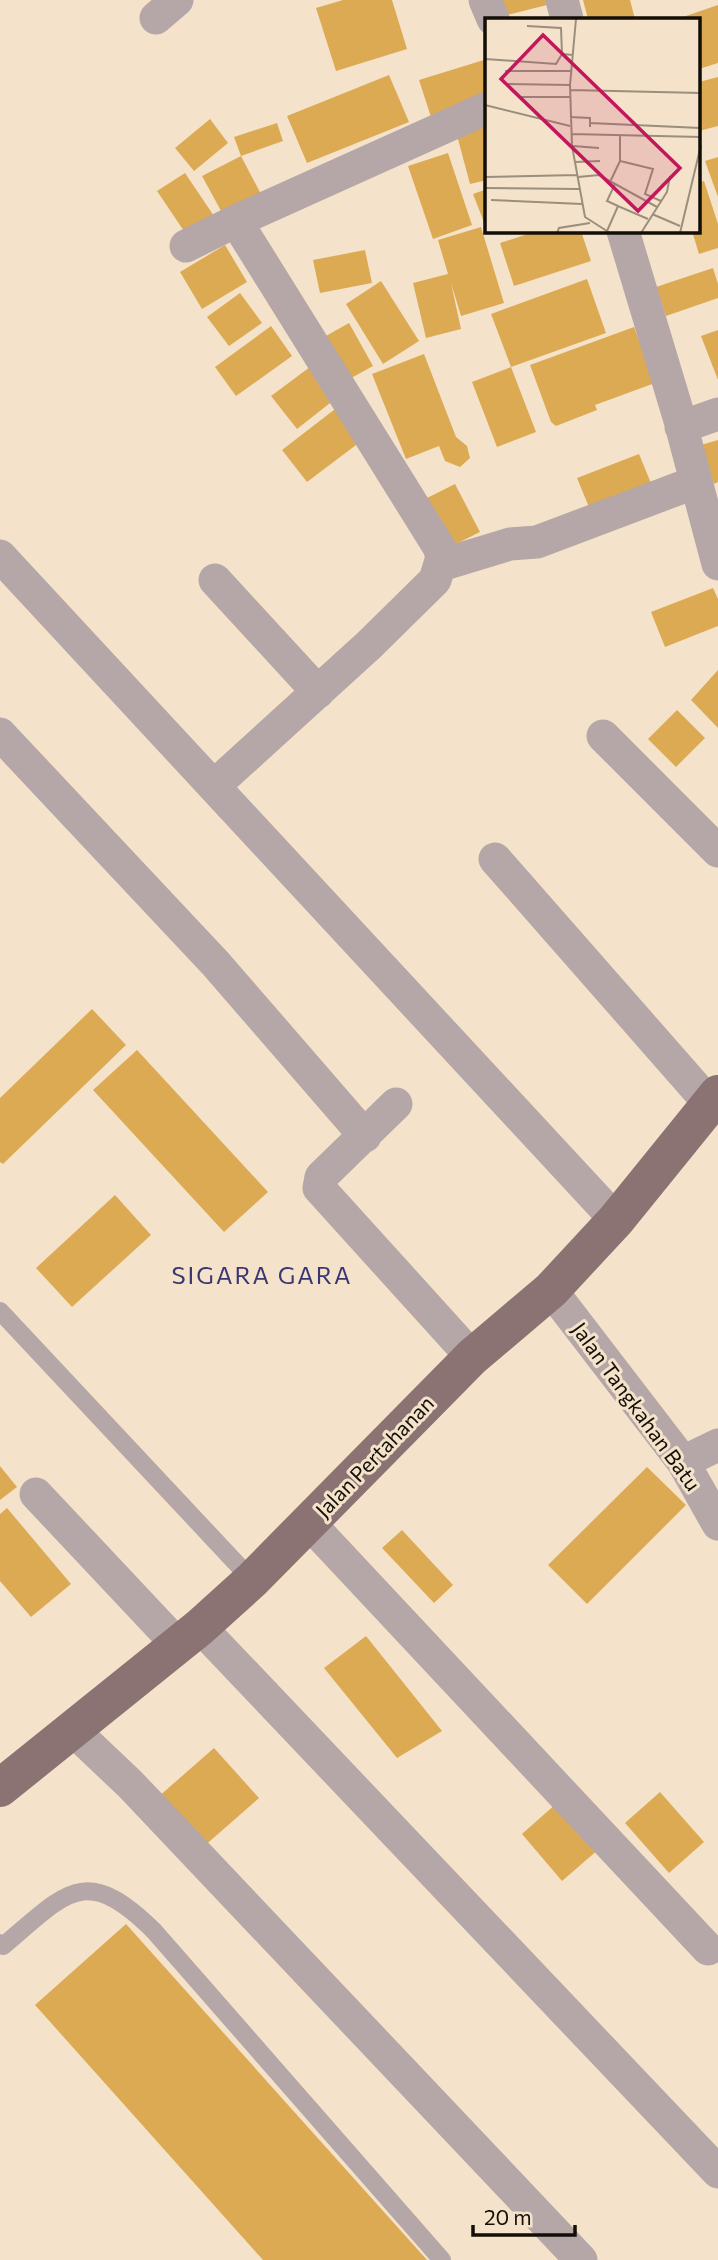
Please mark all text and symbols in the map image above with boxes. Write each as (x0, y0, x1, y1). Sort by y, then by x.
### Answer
inset map (485, 18, 700, 233)
district label: SIGARA GARA (172, 1260, 352, 1289)
street label: Jalan Tangkahan Batu (568, 1317, 706, 1495)
street label: Jalan Pertahanan (310, 1390, 438, 1522)
scale bar (473, 2194, 574, 2238)
text: 20 m (484, 2204, 532, 2229)

